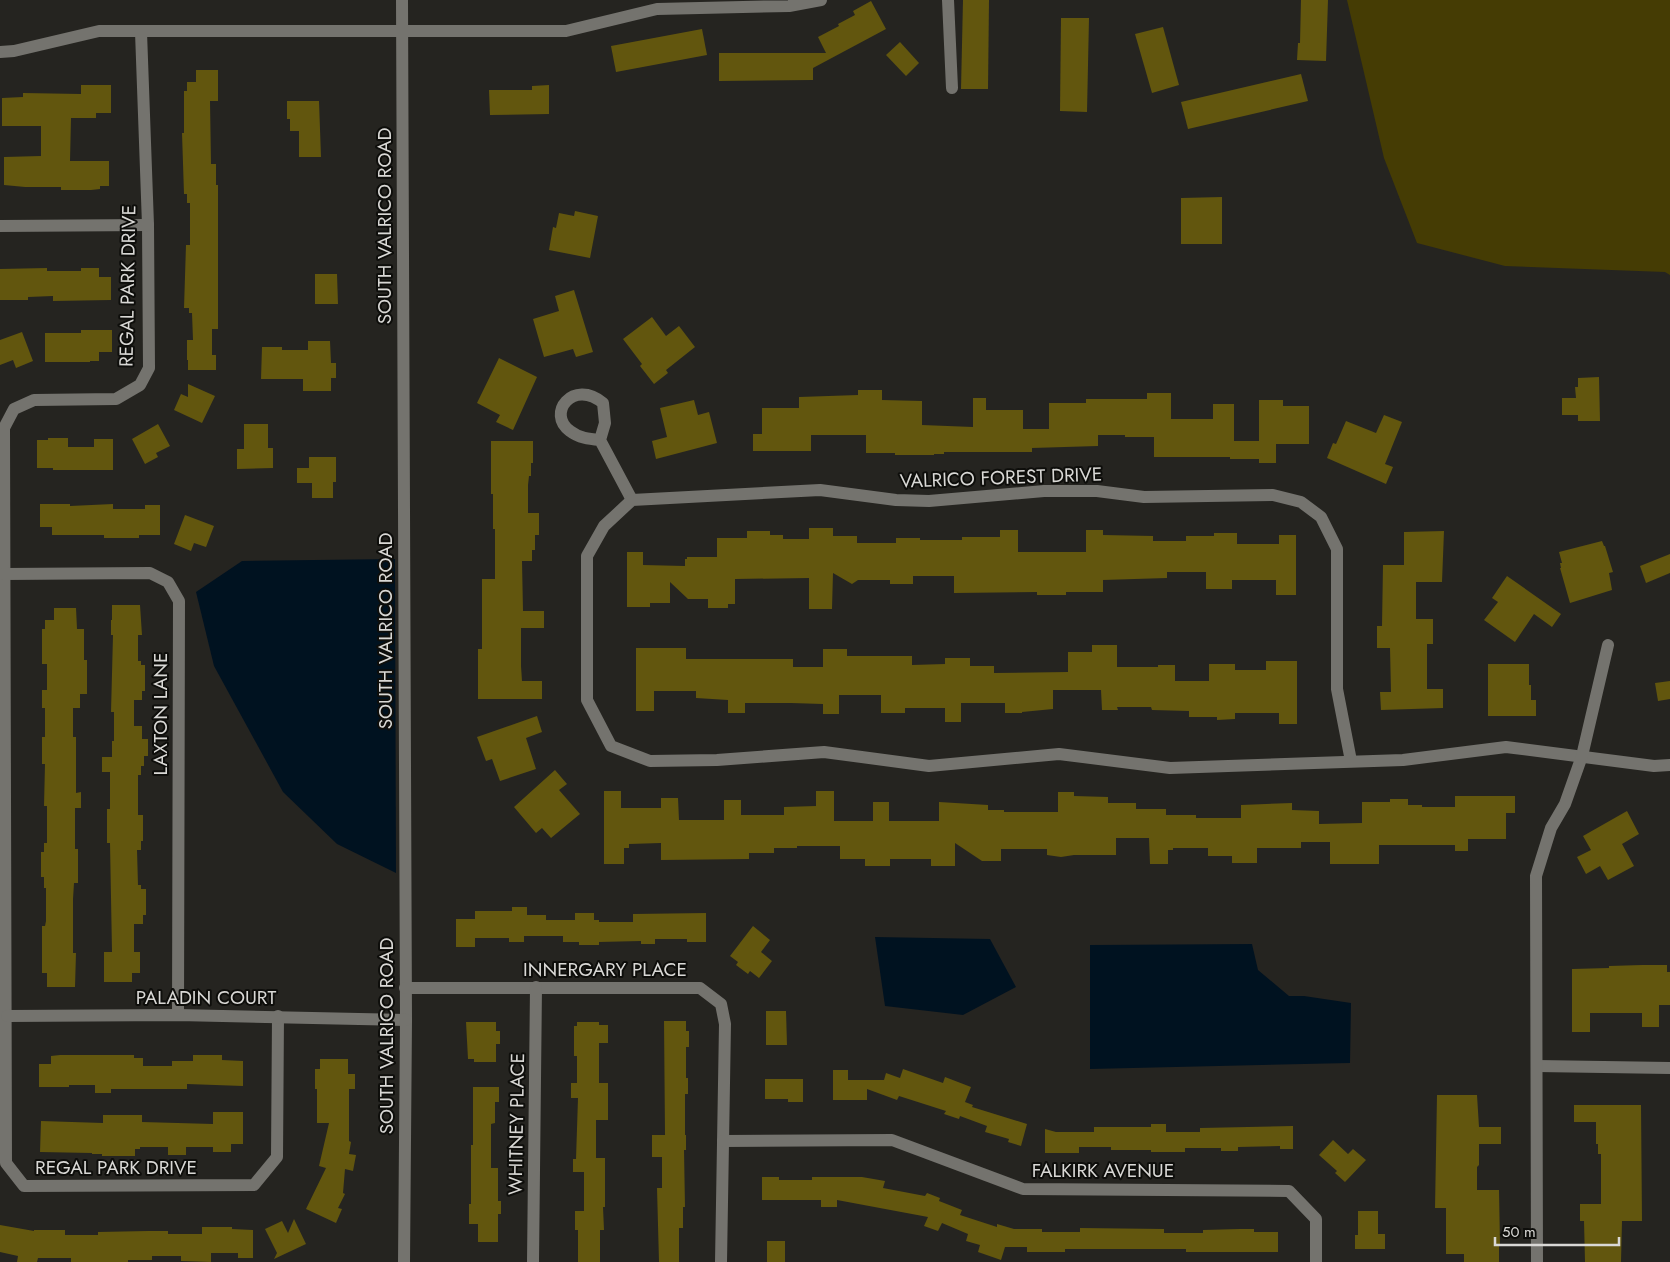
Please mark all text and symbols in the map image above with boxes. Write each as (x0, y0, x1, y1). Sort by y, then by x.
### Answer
street label: SOUTH VALRICO ROAD (371, 128, 398, 324)
street label: REGAL PARK DRIVE (113, 205, 142, 367)
street label: VALRICO FOREST DRIVE (899, 460, 1103, 495)
street label: SOUTH VALRICO ROAD (372, 533, 399, 729)
street label: LAXTON LANE (147, 653, 174, 775)
street label: SOUTH VALRICO ROAD (373, 938, 400, 1134)
street label: INNERGARY PLACE (523, 956, 687, 983)
street label: PALADIN COURT (136, 984, 276, 1011)
street label: WHITNEY PLACE (502, 1053, 531, 1195)
street label: REGAL PARK DRIVE (35, 1154, 197, 1181)
street label: FALKIRK AVENUE (1032, 1157, 1174, 1184)
scale bar (1495, 1214, 1619, 1246)
text: 50 m (1502, 1221, 1536, 1243)

